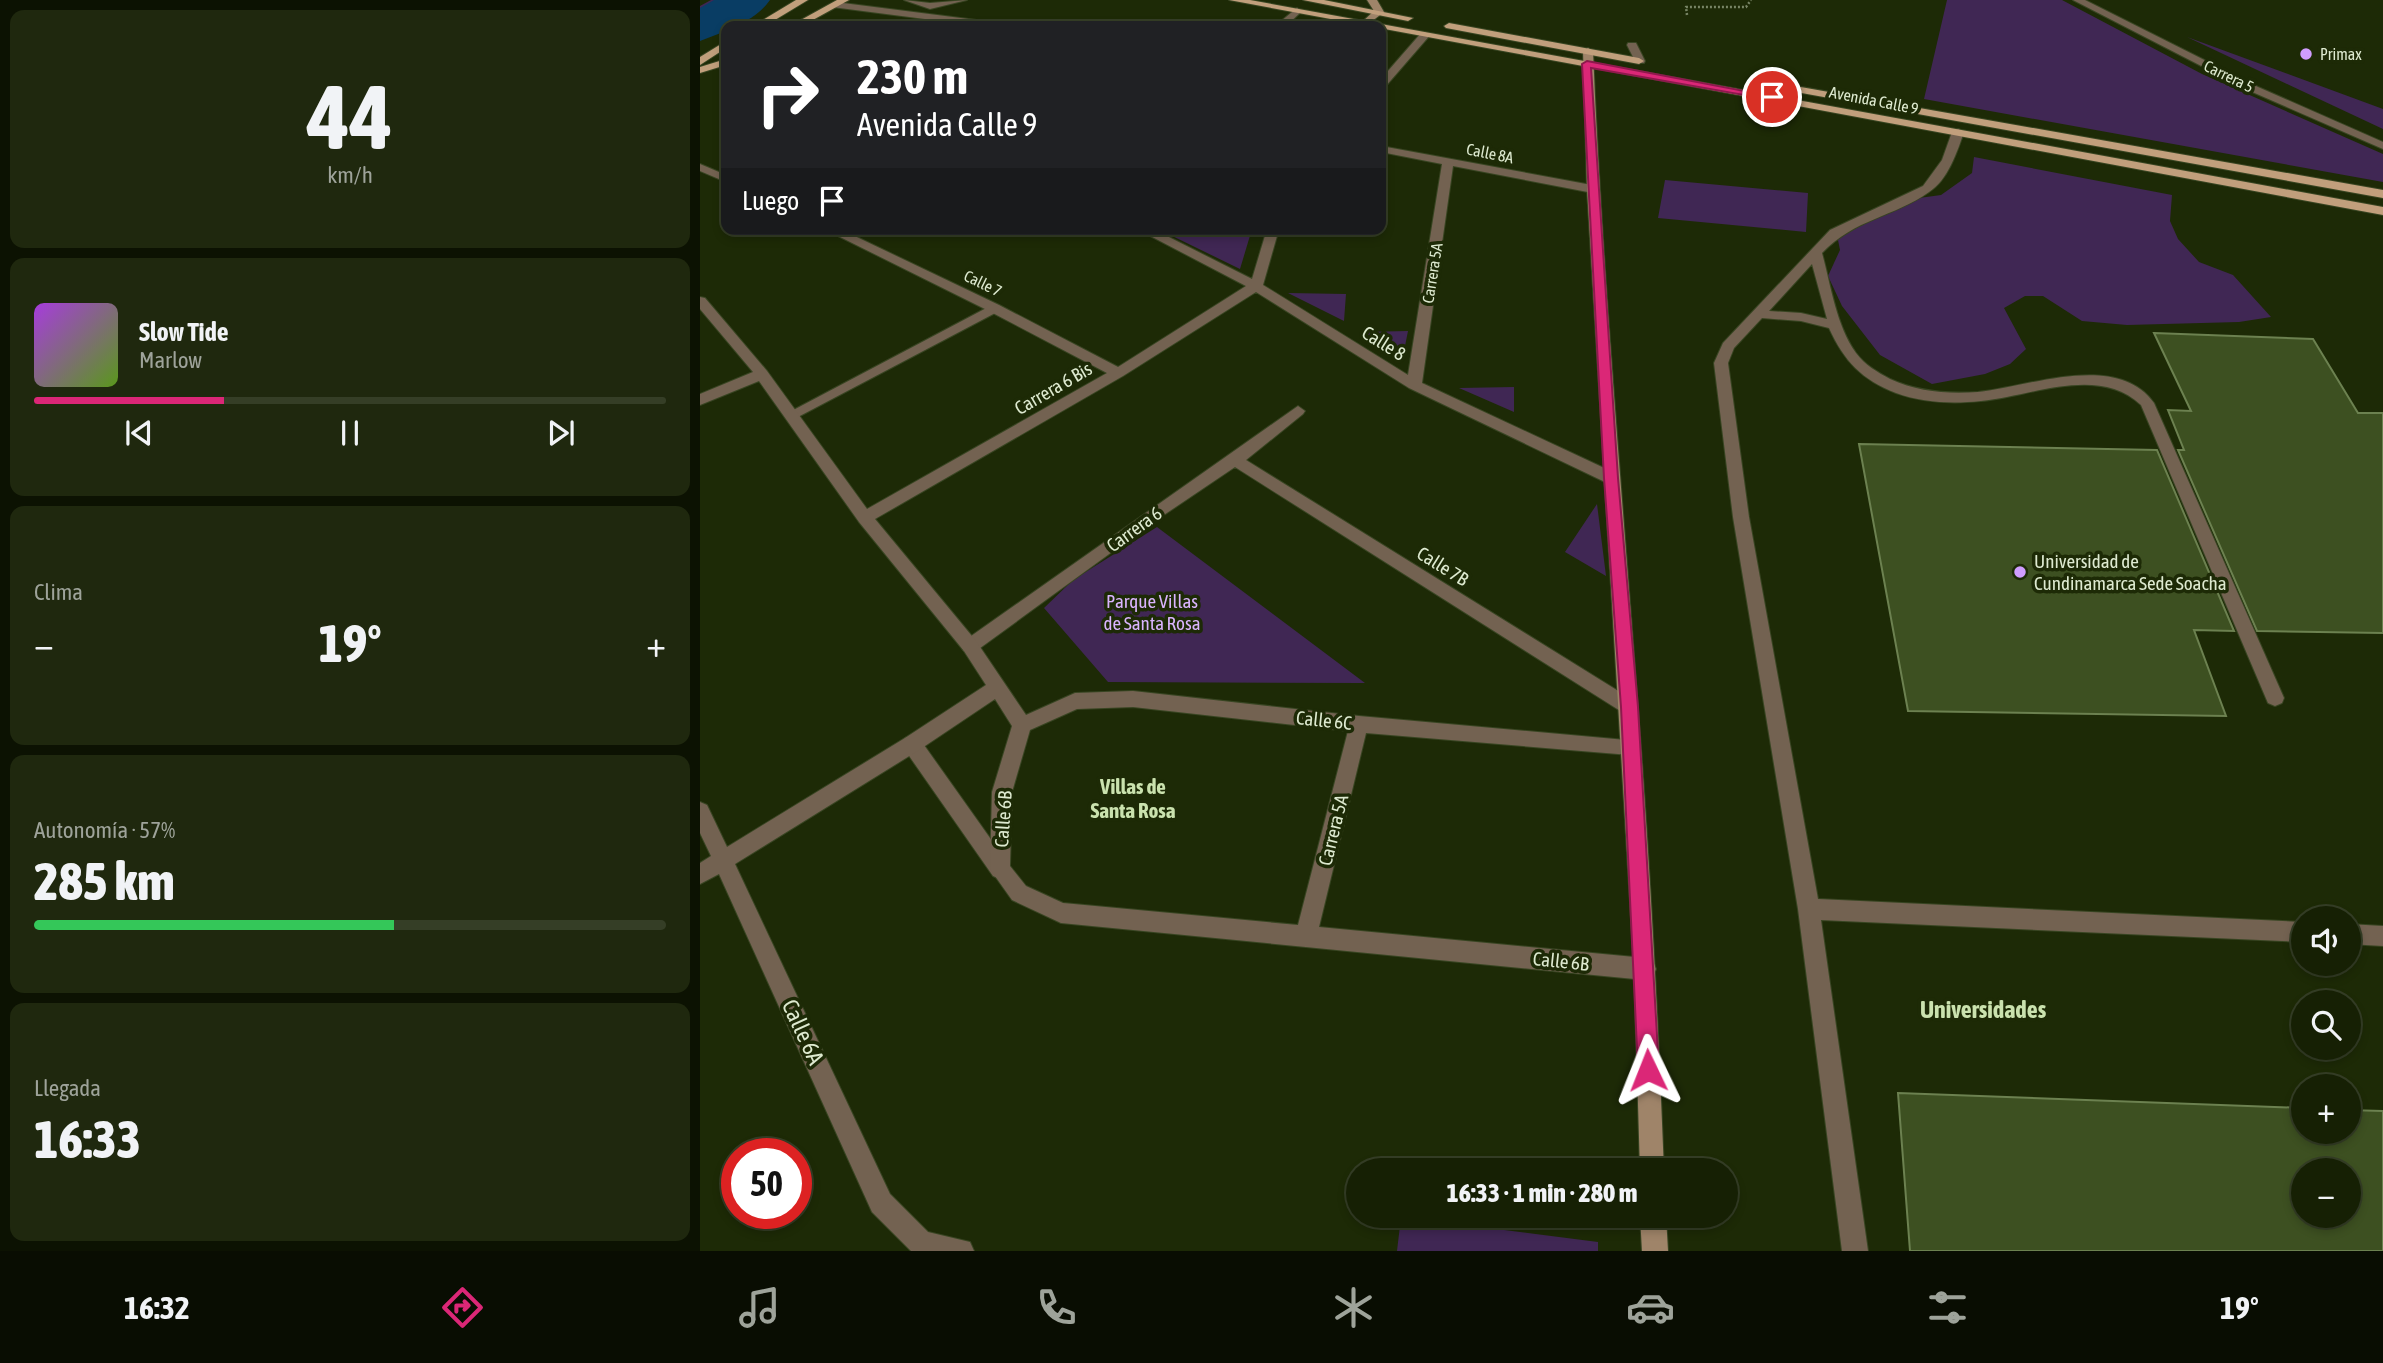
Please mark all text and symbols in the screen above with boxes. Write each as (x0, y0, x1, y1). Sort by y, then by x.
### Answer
place label: Primax (2320, 45, 2362, 63)
marker: Primax (2298, 46, 2314, 62)
text: 230 m (857, 48, 968, 104)
icon: right (742, 49, 833, 140)
street label: Carrera 5 (2201, 56, 2257, 96)
text: 44 (307, 64, 393, 168)
pin (1742, 67, 1802, 127)
icon: arrive (1753, 78, 1791, 116)
street label: Avenida Calle 9 (1828, 83, 1920, 117)
text: Avenida Calle 9 (857, 106, 1037, 143)
street label: Calle 8A (1465, 140, 1515, 166)
text: km/h (327, 162, 373, 188)
icon: arrive (813, 182, 851, 220)
text: Luego (742, 186, 799, 216)
street label: Carrera 5A (1418, 241, 1446, 304)
street label: Calle 7 (961, 266, 1005, 300)
text: Slow Tide (139, 317, 229, 347)
street label: Calle 8 (1358, 321, 1410, 365)
text: Marlow (139, 347, 202, 373)
street label: Carrera 6 Bis (1010, 357, 1096, 419)
icon: previous (120, 414, 158, 452)
icon: pause (331, 414, 369, 452)
icon: next (542, 414, 580, 452)
street label: Carrera 6 (1102, 502, 1166, 556)
street label: Calle 7B (1413, 542, 1473, 590)
place label: Universidad de Cundinamarca Sede Soacha (2034, 550, 2227, 594)
marker: Universidad de Cundinamarca Sede Soacha (2012, 564, 2028, 580)
text: Clima (34, 579, 83, 605)
park label: Parque Villas de Santa Rosa (1103, 590, 1201, 634)
text: 19° (318, 613, 382, 673)
text: − (34, 622, 54, 665)
text: + (646, 622, 666, 665)
street label: Calle 6C (1295, 706, 1353, 734)
district label: Villas de Santa Rosa (1090, 774, 1176, 822)
street label: Calle 6B (990, 790, 1016, 848)
street label: Carrera 5A (1314, 792, 1353, 868)
text: Autonomía · 57% (34, 817, 175, 843)
text: 285 km (34, 851, 175, 911)
map controls (2291, 906, 2361, 1228)
button: sound (2291, 906, 2361, 976)
street label: Calle 6B (1532, 947, 1590, 975)
button: search (2291, 990, 2361, 1060)
street label: Calle 6A (777, 995, 830, 1069)
district label: Universidades (1920, 996, 2047, 1023)
position arrow (1611, 1033, 1685, 1107)
button: + (2291, 1074, 2361, 1144)
text: Llegada (34, 1075, 101, 1101)
text: 16:33 (34, 1109, 141, 1169)
speed limit sign: 50 (721, 1138, 812, 1229)
button: − (2291, 1158, 2361, 1228)
text: 16:33 · 1 min · 280 m (1447, 1178, 1637, 1208)
icon: directions (438, 1283, 487, 1332)
icon: music (735, 1283, 784, 1332)
icon: phone (1032, 1283, 1081, 1332)
icon: climate (1329, 1283, 1378, 1332)
icon: car (1626, 1283, 1675, 1332)
icon: filters (1923, 1283, 1972, 1332)
text: 16:32 (124, 1289, 190, 1326)
text: 19° (2220, 1289, 2259, 1326)

